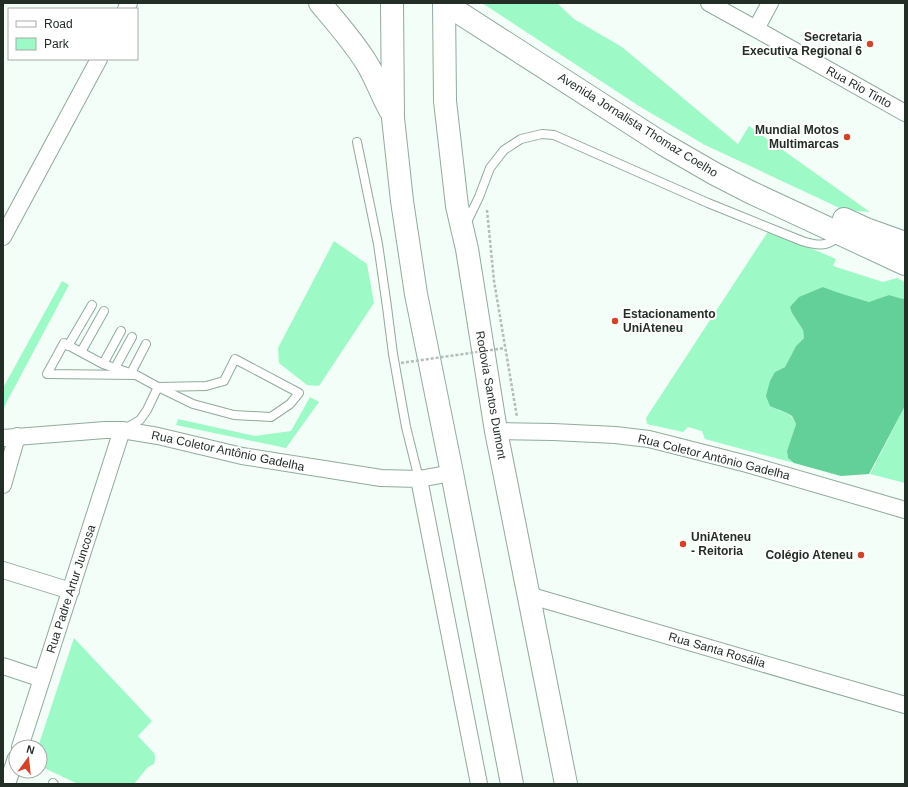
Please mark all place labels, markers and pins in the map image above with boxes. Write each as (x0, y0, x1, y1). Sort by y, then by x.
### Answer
place label: Secretaria Executiva Regional 6 (742, 30, 862, 58)
marker: Secretaria Executiva Regional 6 (865, 39, 875, 49)
place label: Mundial Motos Multimarcas (755, 123, 839, 151)
marker: Mundial Motos Multimarcas (842, 132, 852, 142)
place label: Estacionamento UniAteneu (623, 307, 716, 335)
marker: Estacionamento UniAteneu (610, 316, 620, 326)
place label: UniAteneu - Reitoria (691, 530, 751, 558)
marker: UniAteneu - Reitoria (678, 539, 688, 549)
place label: Colégio Ateneu (765, 548, 853, 562)
marker: Colégio Ateneu (856, 550, 866, 560)

